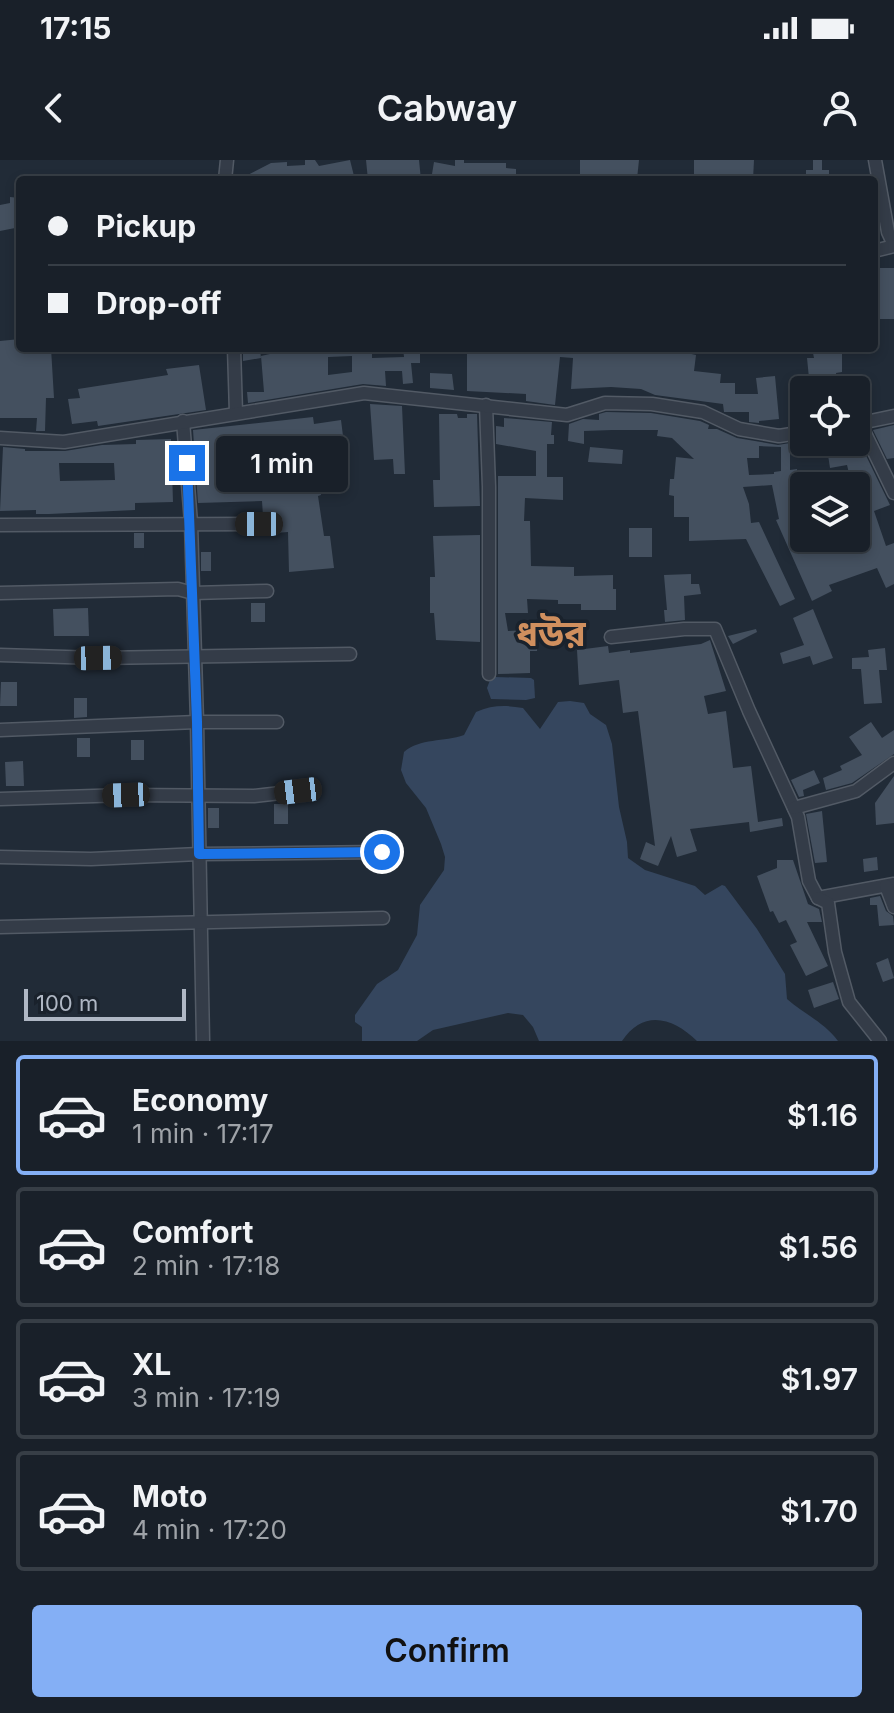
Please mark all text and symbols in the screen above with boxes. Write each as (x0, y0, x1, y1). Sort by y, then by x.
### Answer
text: 17:15 (40, 10, 112, 46)
icon: back (32, 86, 76, 130)
text: Cabway (377, 86, 517, 130)
icon: person (818, 86, 862, 130)
text: Pickup (96, 208, 196, 244)
text: Drop-off (96, 285, 222, 321)
map controls (790, 376, 870, 552)
button: locate (790, 376, 870, 456)
callout: 1 min (215, 435, 347, 491)
route end (169, 445, 205, 481)
text: 1 min (250, 448, 314, 479)
button: layers (790, 472, 870, 552)
car (235, 512, 283, 536)
district label: ধউর (516, 611, 587, 655)
car (74, 646, 122, 670)
car (273, 776, 323, 806)
car (102, 782, 150, 808)
route start (364, 834, 400, 870)
scale bar (24, 985, 186, 1021)
text: 100 m (36, 990, 98, 1016)
icon: car (36, 1079, 108, 1151)
text: Economy (132, 1082, 268, 1118)
text: $1.16 (787, 1097, 858, 1133)
text: 1 min · 17:17 (132, 1118, 274, 1149)
icon: car (36, 1211, 108, 1283)
text: Comfort (132, 1214, 253, 1250)
text: $1.56 (778, 1229, 858, 1265)
text: 2 min · 17:18 (132, 1250, 280, 1281)
icon: car (36, 1343, 108, 1415)
text: XL (132, 1346, 171, 1382)
text: $1.97 (781, 1361, 858, 1397)
text: 3 min · 17:19 (132, 1382, 281, 1413)
icon: car (36, 1475, 108, 1547)
text: Moto (132, 1478, 207, 1514)
text: $1.70 (780, 1493, 858, 1529)
text: 4 min · 17:20 (132, 1514, 287, 1545)
button: Confirm (32, 1605, 862, 1697)

